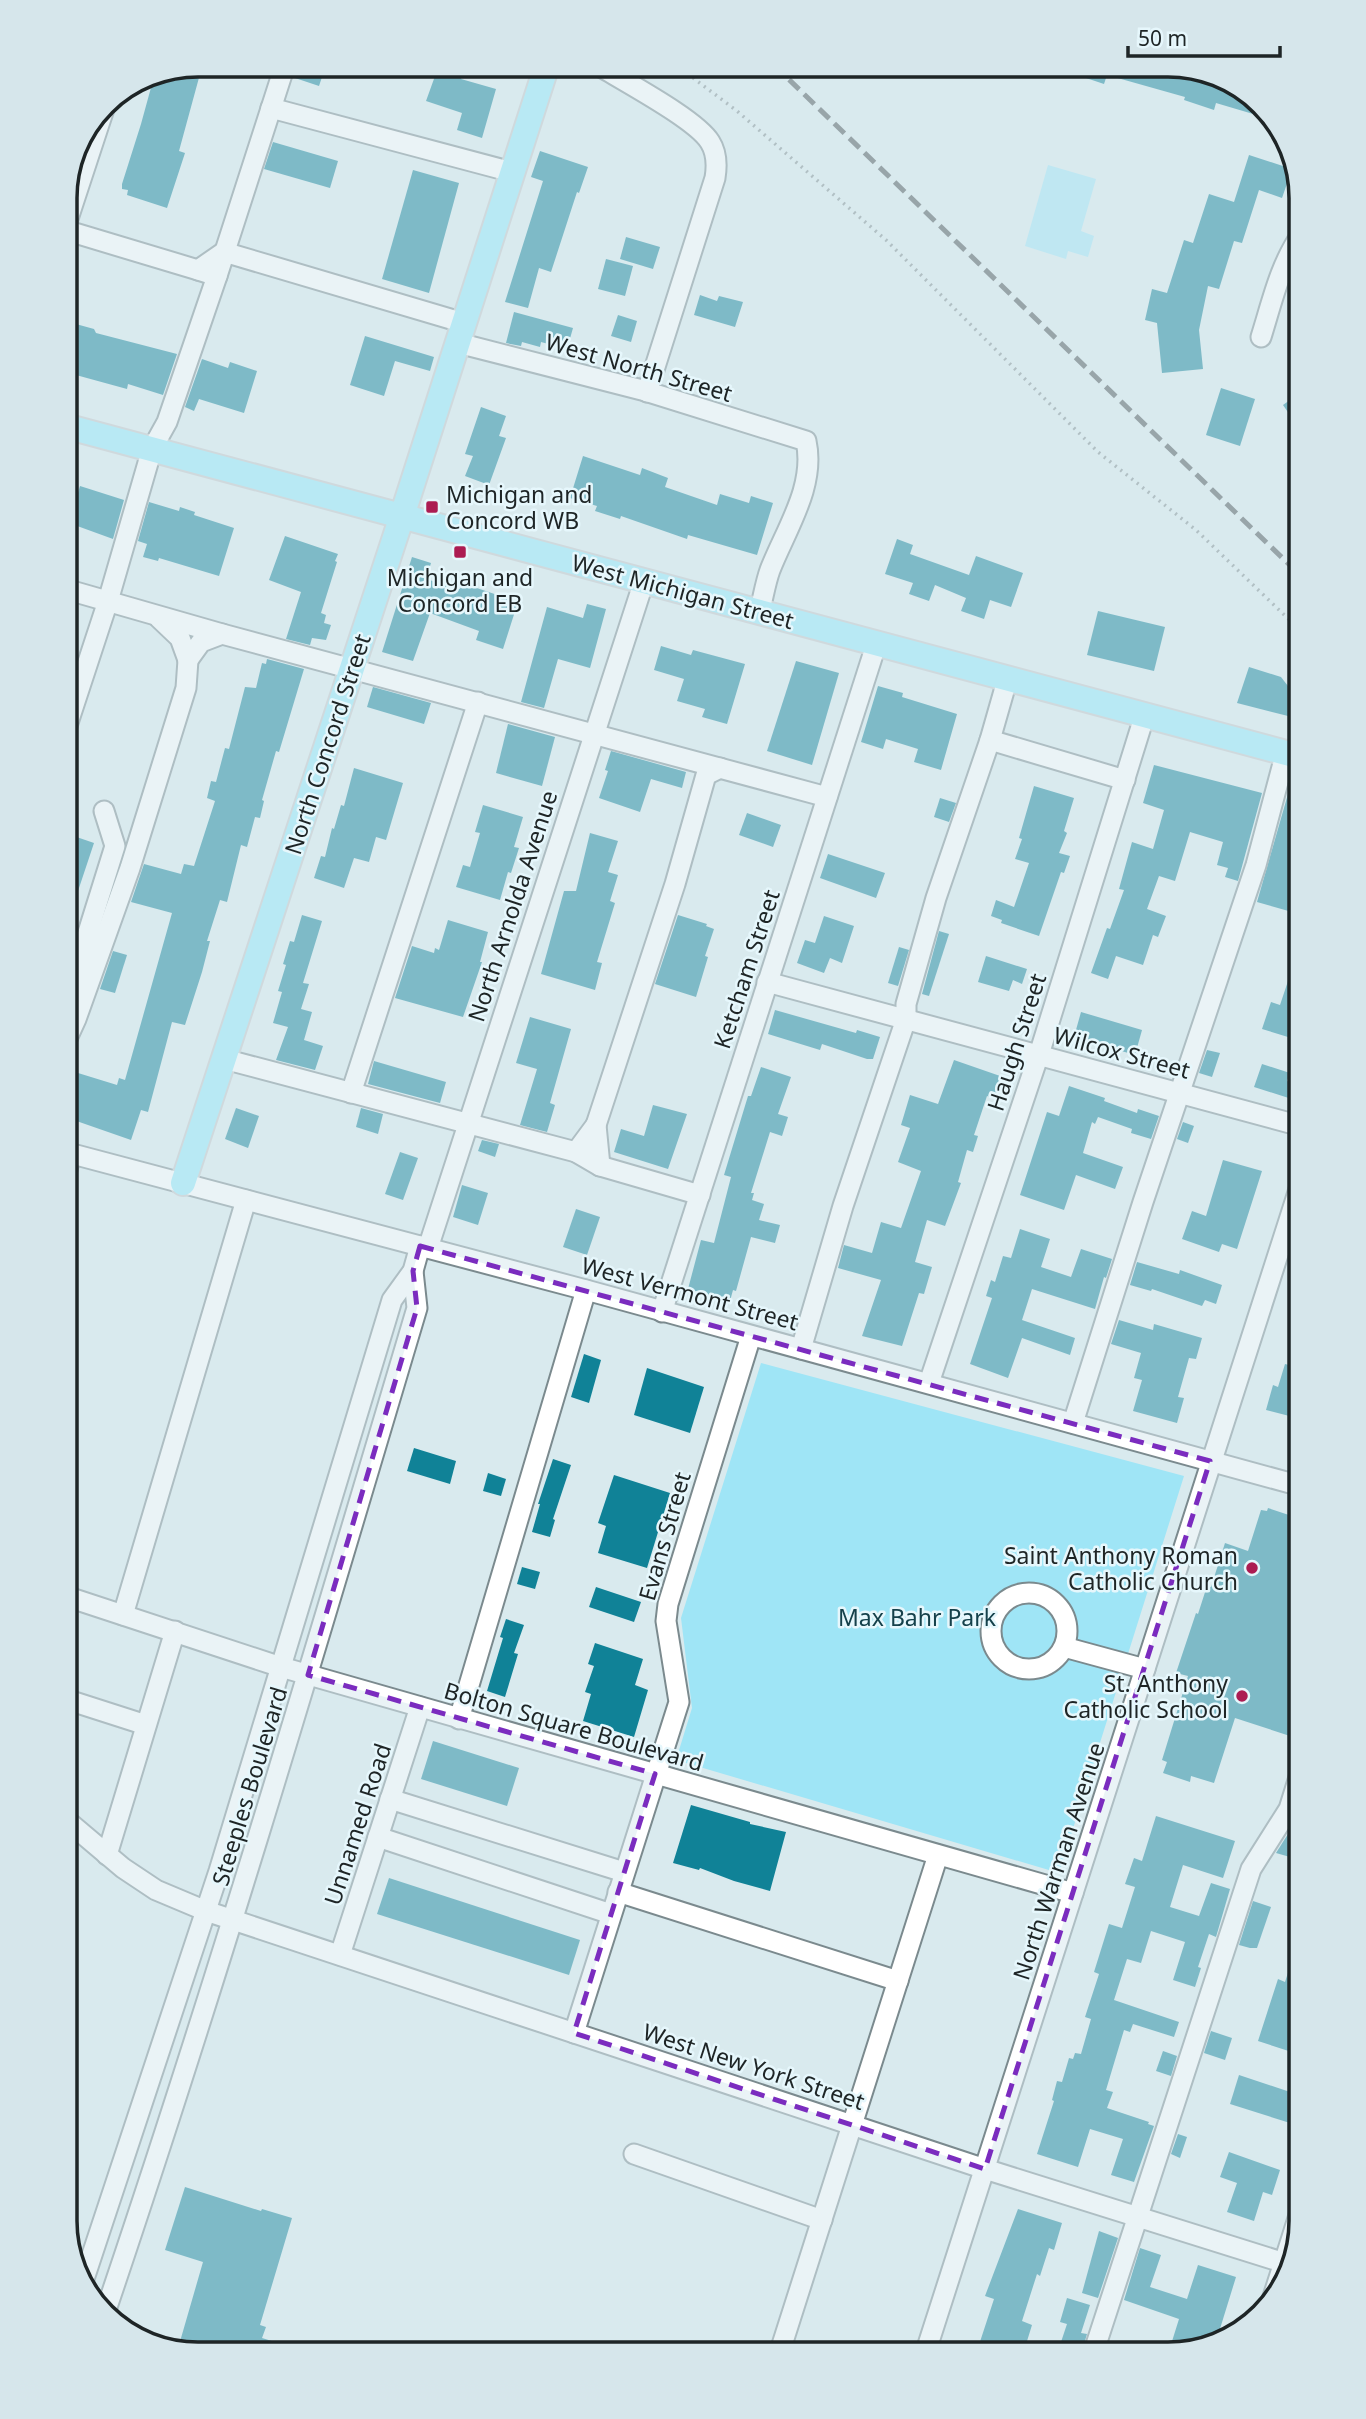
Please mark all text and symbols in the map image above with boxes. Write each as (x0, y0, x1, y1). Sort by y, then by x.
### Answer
scale bar (1128, 14, 1280, 58)
text: 50 m (1138, 24, 1187, 52)
street label: West North Street (542, 325, 736, 409)
place label: Michigan and Concord WB (446, 478, 593, 536)
marker: Michigan and Concord WB (424, 499, 440, 515)
marker: Michigan and Concord EB (452, 544, 468, 560)
street label: West Michigan Street (568, 546, 798, 636)
place label: Michigan and Concord EB (387, 561, 533, 619)
street label: North Concord Street (276, 629, 378, 859)
street label: North Arnolda Avenue (459, 786, 565, 1026)
street label: Ketcham Street (705, 885, 787, 1053)
street label: Haugh Street (979, 969, 1053, 1115)
street label: Wilcox Street (1050, 1018, 1194, 1086)
street label: West Vermont Street (578, 1249, 802, 1337)
street label: Evans Street (630, 1468, 698, 1604)
place label: Saint Anthony Roman Catholic Church (1004, 1539, 1238, 1597)
marker: Saint Anthony Roman Catholic Church (1244, 1560, 1260, 1576)
park label: Max Bahr Park (838, 1601, 997, 1633)
place label: St. Anthony Catholic School (1064, 1667, 1228, 1725)
street label: Bolton Square Boulevard (441, 1674, 707, 1778)
street label: Steeples Boulevard (204, 1683, 294, 1889)
marker: St. Anthony Catholic School (1234, 1688, 1250, 1704)
street label: North Warman Avenue (1004, 1738, 1112, 1984)
street label: Unnamed Road (316, 1739, 398, 1909)
street label: West New York Street (639, 2015, 869, 2117)

